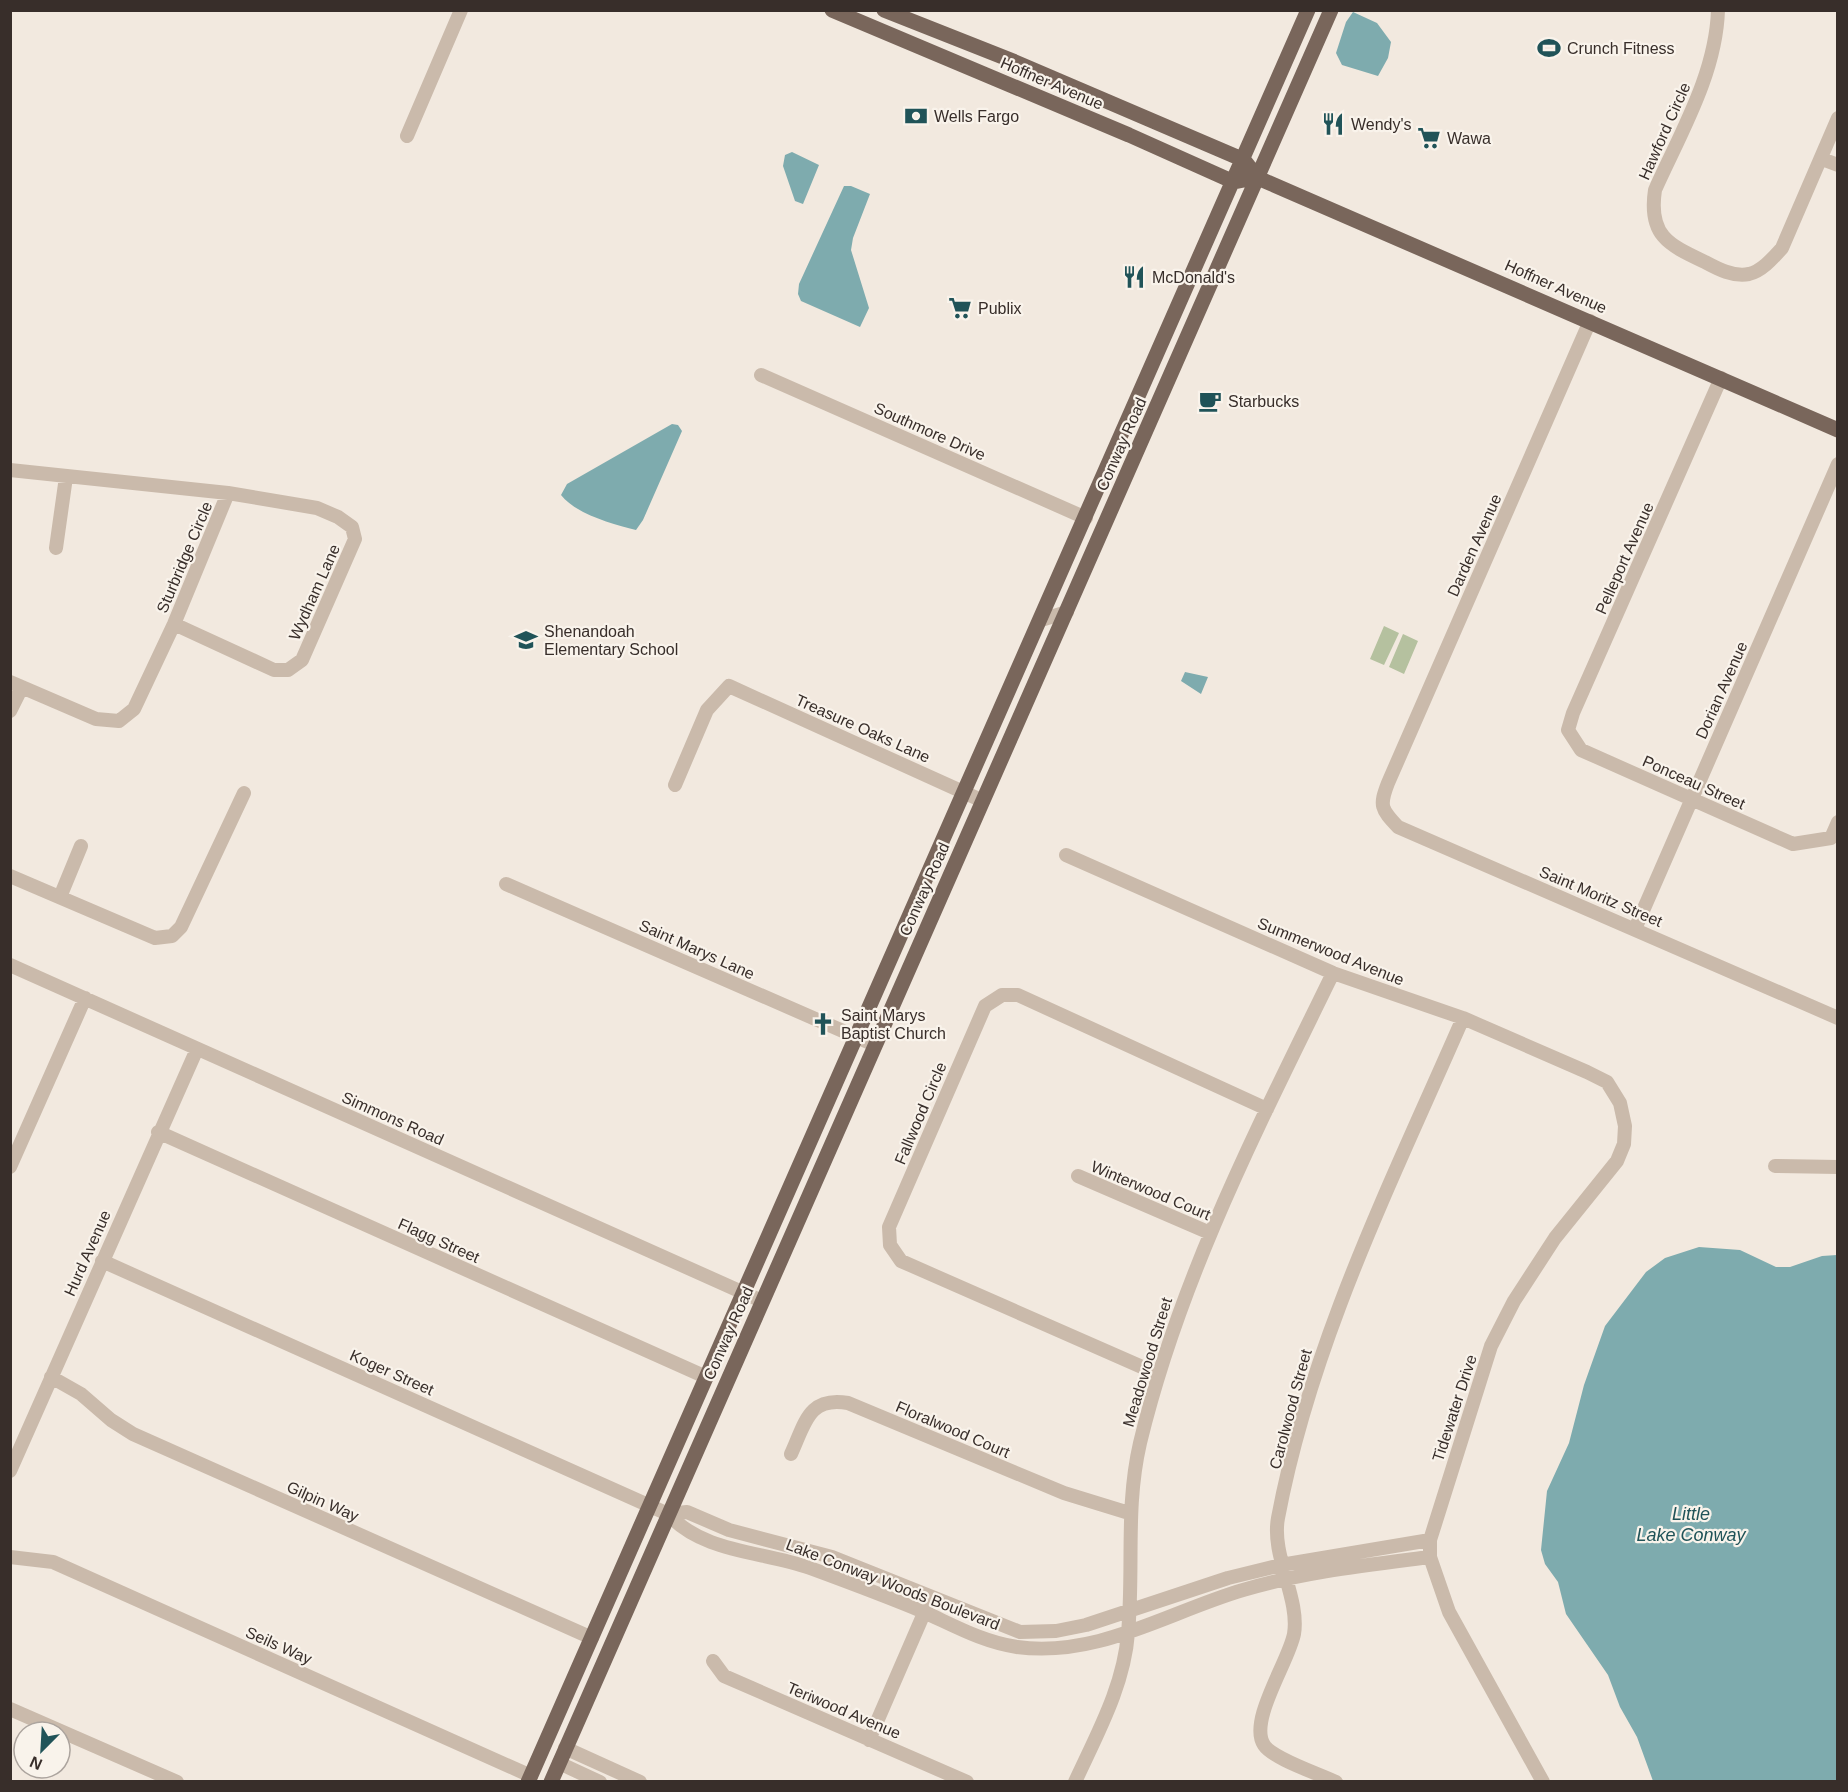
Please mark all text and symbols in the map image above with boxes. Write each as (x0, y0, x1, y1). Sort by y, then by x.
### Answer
sports icon: Crunch Fitness (1536, 35, 1562, 61)
place label: Crunch Fitness (1567, 40, 1675, 57)
street label: Hoffner Avenue (998, 54, 1106, 113)
street label: Hawford Circle (1635, 80, 1694, 183)
bank icon: Wells Fargo (903, 103, 929, 129)
place label: Wells Fargo (934, 108, 1019, 125)
restaurant icon: Wendy's (1320, 111, 1346, 137)
place label: Wendy's (1351, 116, 1412, 133)
supermarket icon: Wawa (1416, 125, 1442, 151)
place label: Wawa (1447, 130, 1491, 147)
street label: Hoffner Avenue (1502, 256, 1609, 317)
restaurant icon: McDonald's (1121, 264, 1147, 290)
place label: McDonald's (1152, 269, 1235, 286)
supermarket icon: Publix (947, 295, 973, 321)
place label: Publix (978, 300, 1022, 317)
cafe icon: Starbucks (1197, 388, 1223, 414)
place label: Starbucks (1228, 393, 1299, 410)
street label: Conway Road (1093, 395, 1150, 494)
street label: Southmore Drive (872, 399, 988, 464)
street label: Darden Avenue (1444, 491, 1505, 599)
street label: Sturbridge Circle (153, 499, 216, 615)
street label: Pelleport Avenue (1592, 500, 1657, 617)
street label: Wydham Lane (286, 542, 343, 643)
place label: Shenandoah Elementary School (544, 623, 678, 658)
school or university icon: Shenandoah Elementary School (513, 627, 539, 653)
street label: Dorian Avenue (1692, 639, 1751, 741)
street label: Treasure Oaks Lane (793, 691, 933, 766)
street label: Ponceau Street (1640, 752, 1748, 813)
street label: Conway Road (896, 840, 953, 939)
street label: Saint Moritz Street (1537, 863, 1665, 930)
street label: Summerwood Avenue (1255, 914, 1407, 989)
street label: Saint Marys Lane (636, 916, 757, 983)
place label: Saint Marys Baptist Church (841, 1007, 946, 1042)
church icon: Saint Marys Baptist Church (810, 1011, 836, 1037)
street label: Fallwood Circle (891, 1059, 950, 1167)
street label: Simmons Road (339, 1088, 446, 1148)
street label: Winterwood Court (1089, 1158, 1214, 1224)
street label: Hurd Avenue (61, 1208, 114, 1299)
street label: Flagg Street (396, 1215, 483, 1266)
street label: Conway Road (700, 1284, 757, 1383)
street label: Meadowood Street (1120, 1295, 1175, 1429)
street label: Koger Street (347, 1346, 437, 1399)
street label: Carolwood Street (1266, 1347, 1315, 1471)
street label: Tidewater Drive (1429, 1352, 1480, 1464)
street label: Floralwood Court (893, 1398, 1013, 1461)
street label: Gilpin Way (284, 1478, 361, 1525)
water label: Little Lake Conway (1636, 1504, 1747, 1545)
street label: Lake Conway Woods Boulevard (784, 1536, 1002, 1633)
street label: Seils Way (243, 1623, 314, 1668)
street label: Teriwood Avenue (785, 1679, 903, 1742)
north arrow (12, 1720, 72, 1780)
text: N (27, 1753, 45, 1773)

